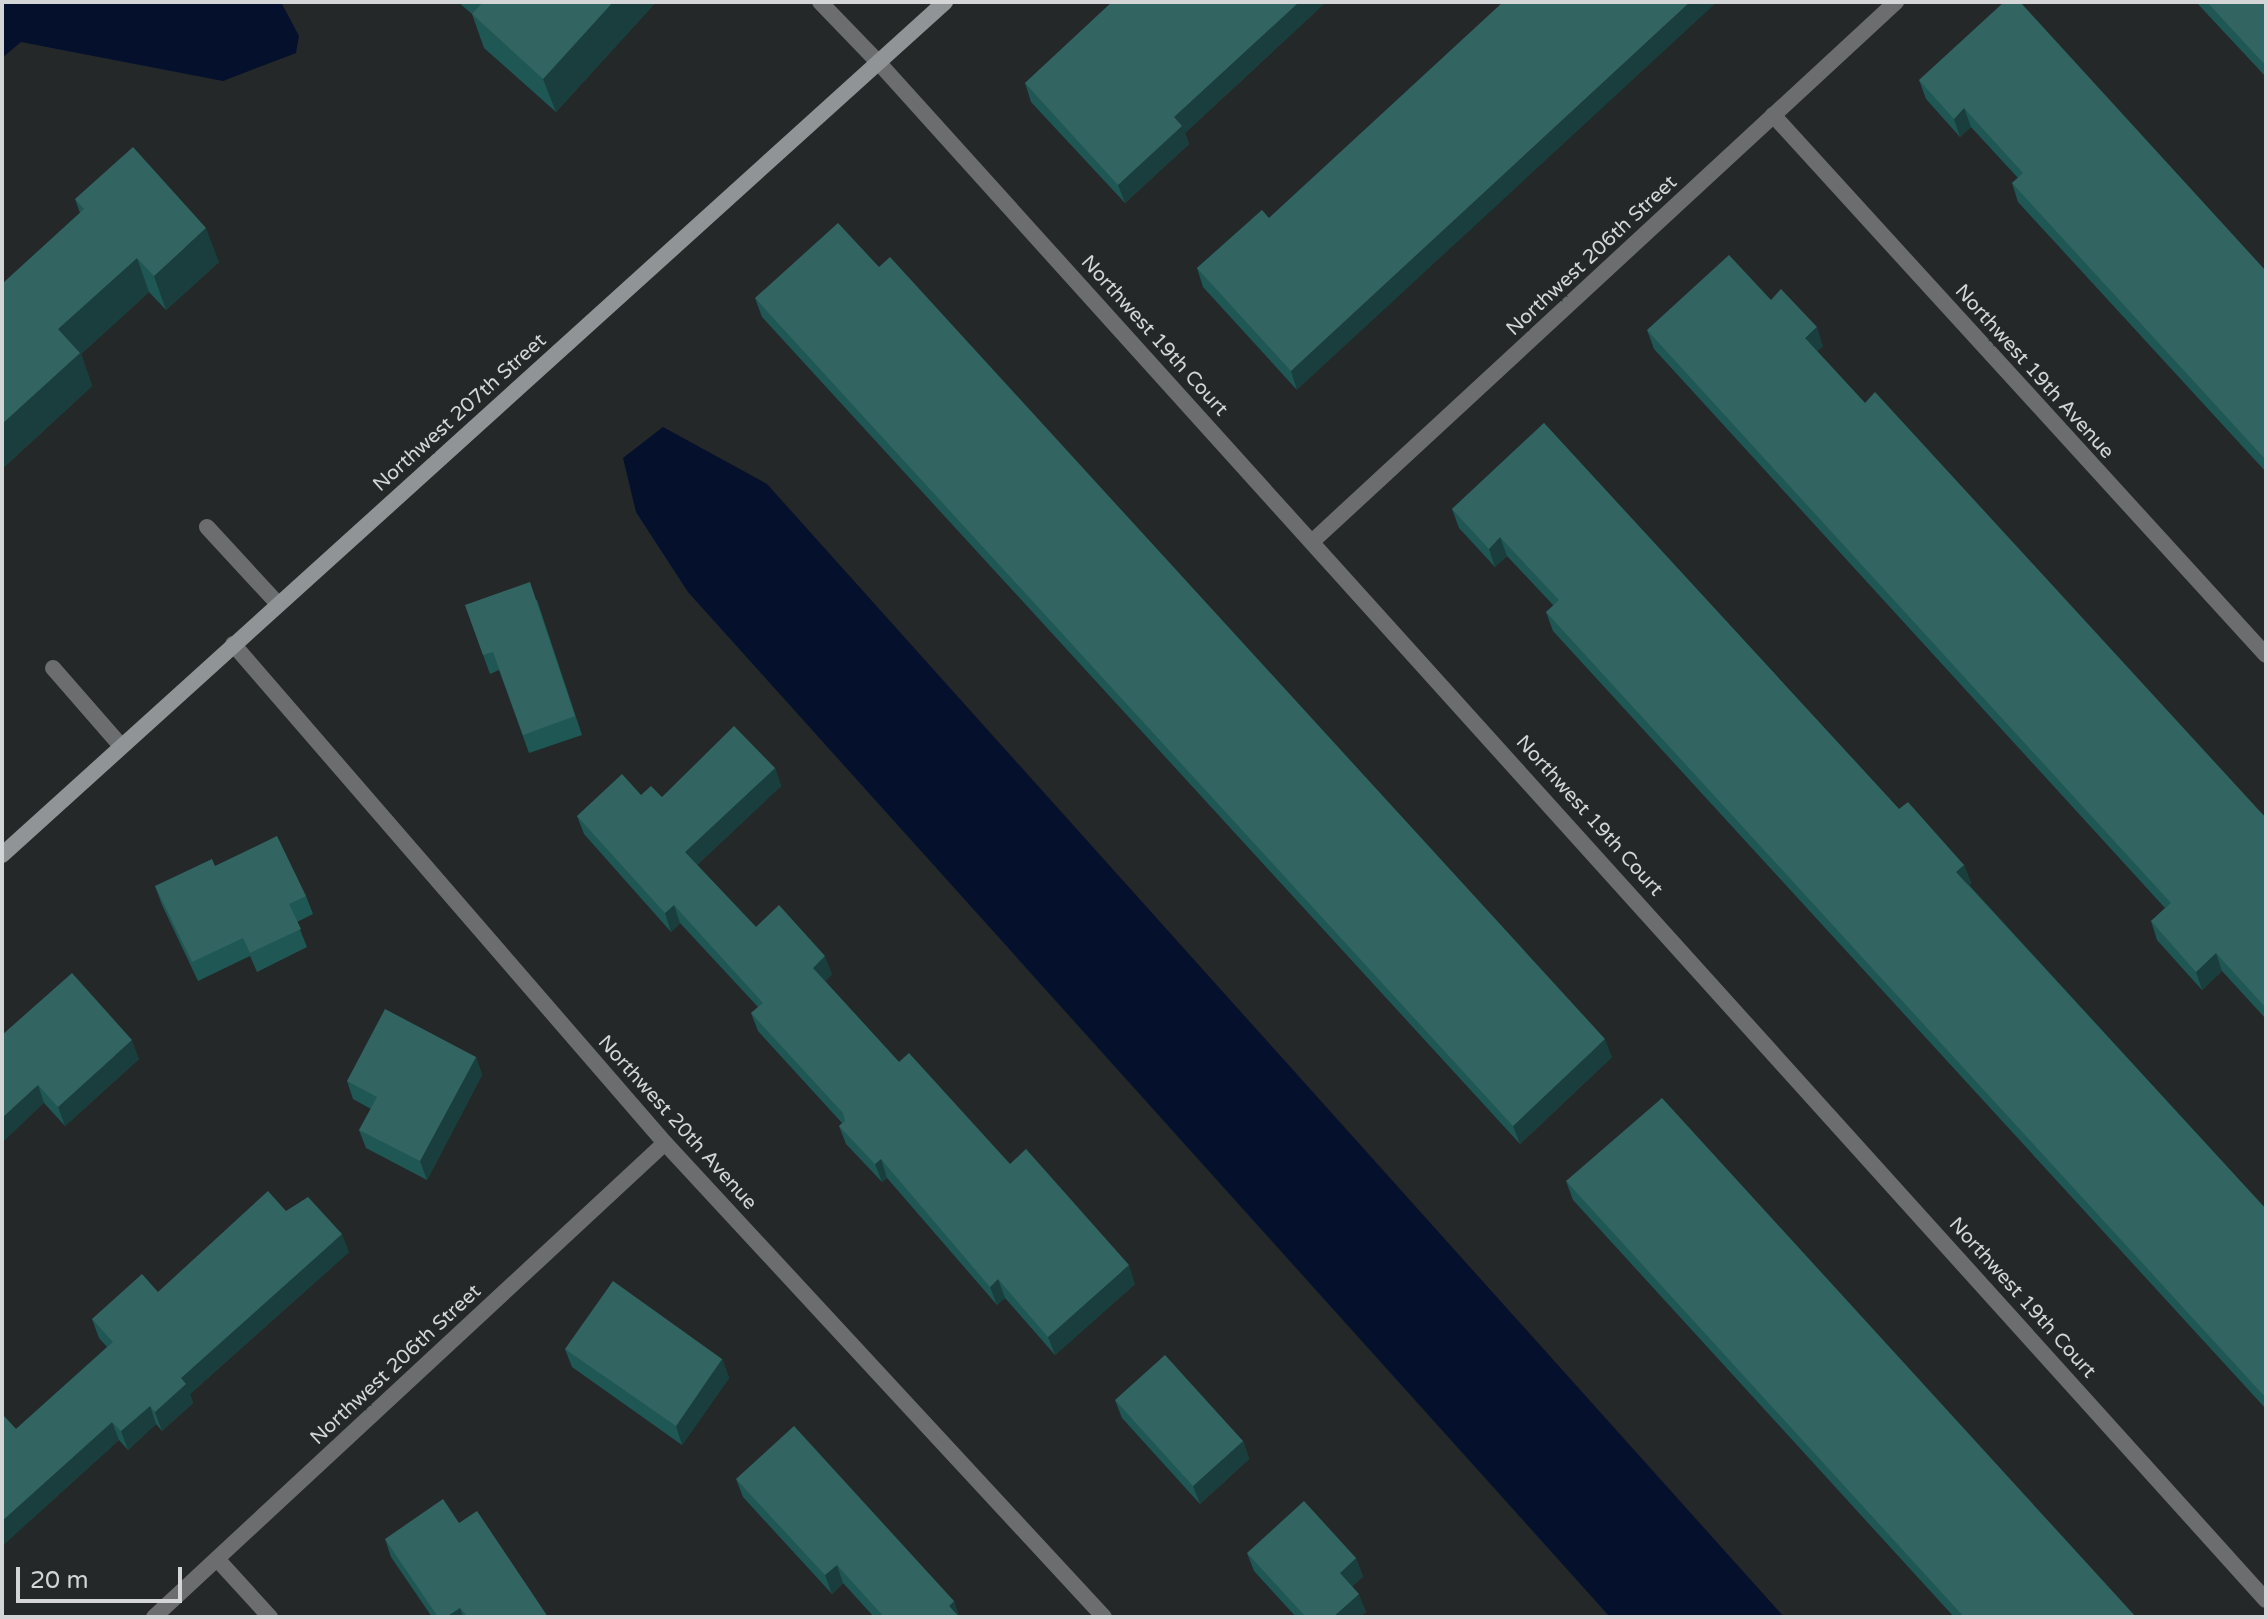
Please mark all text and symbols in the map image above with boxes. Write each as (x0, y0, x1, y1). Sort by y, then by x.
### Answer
street label: Northwest 206th Street (1502, 171, 1682, 341)
street label: Northwest 19th Court (1075, 251, 1233, 421)
street label: Northwest 19th Avenue (1949, 280, 2119, 464)
street label: Northwest 207th Street (369, 329, 551, 497)
street label: Northwest 19th Court (1510, 731, 1668, 901)
street label: Northwest 20th Avenue (592, 1031, 762, 1215)
street label: Northwest 19th Court (1943, 1213, 2101, 1383)
street label: Northwest 206th Street (306, 1280, 486, 1450)
scale bar (20, 1551, 186, 1601)
text: 20 m (30, 1566, 88, 1595)

